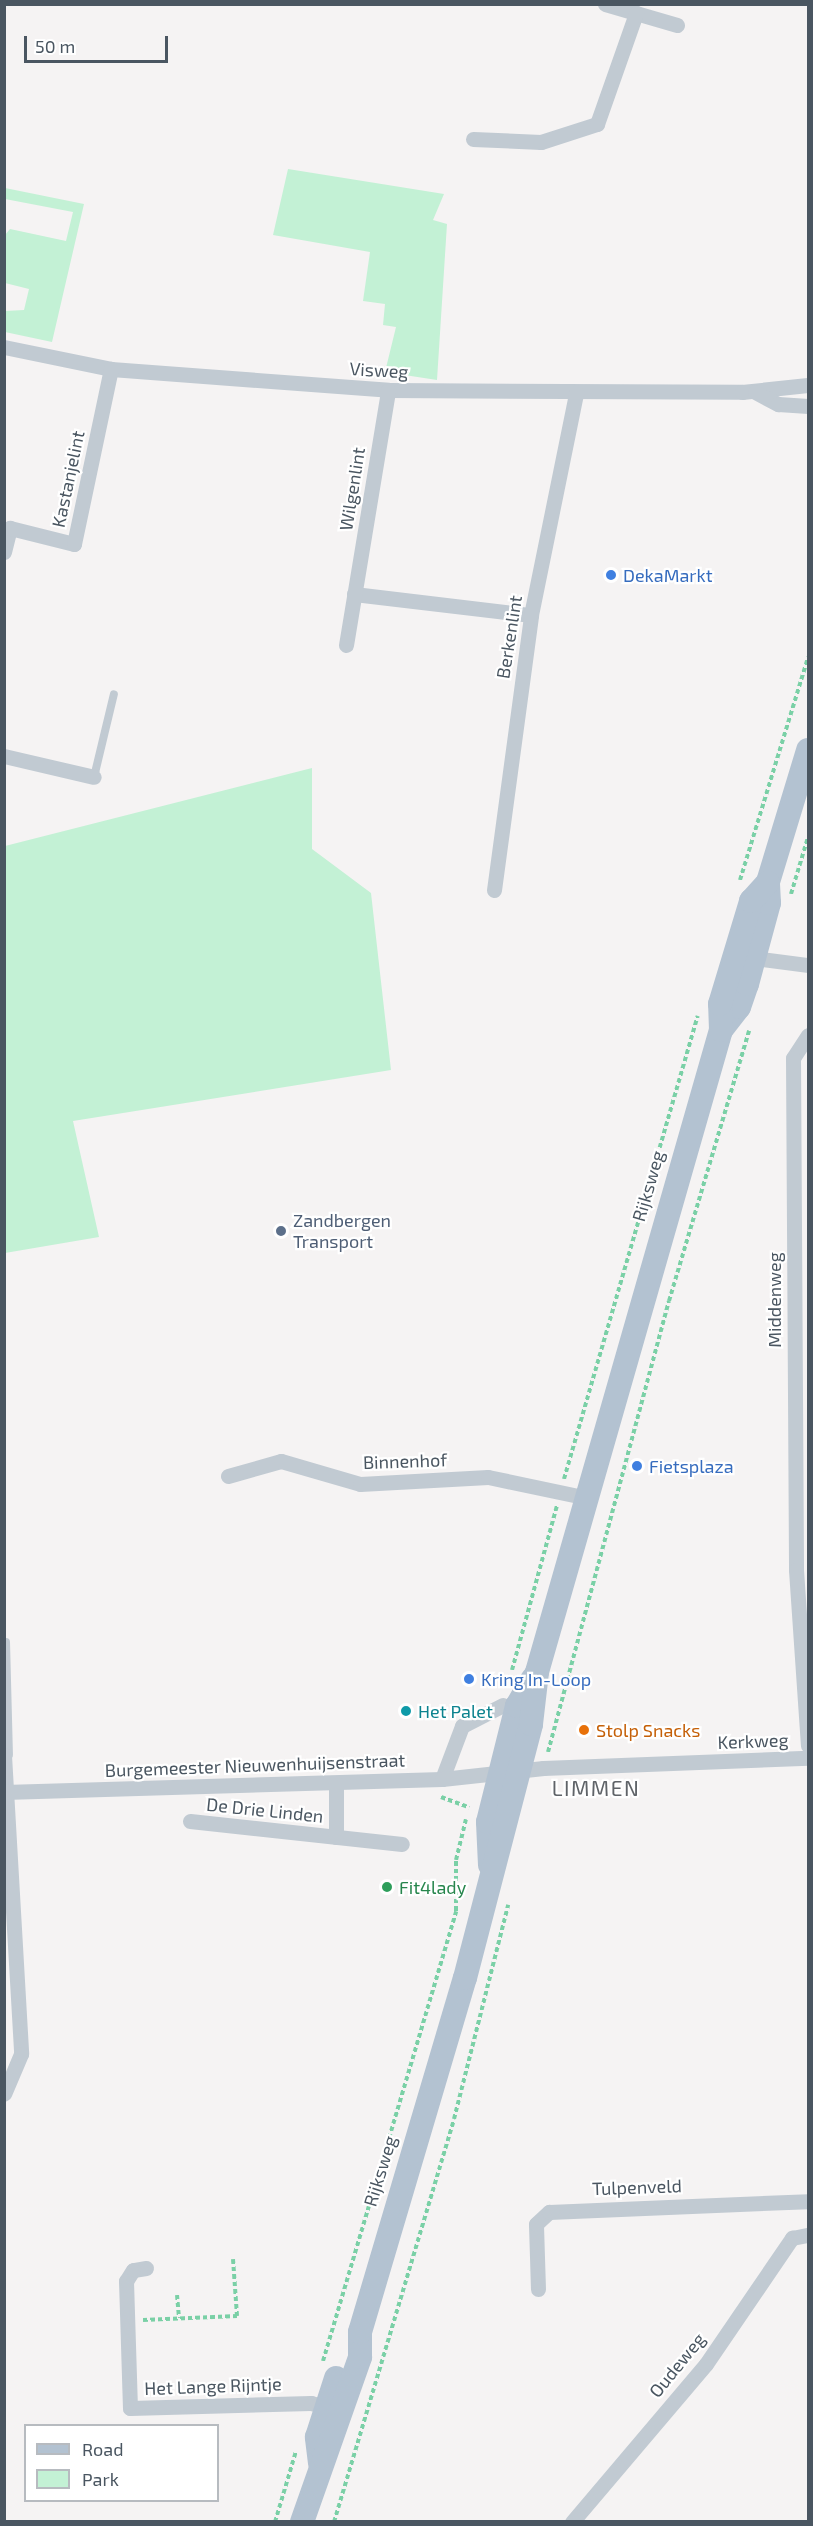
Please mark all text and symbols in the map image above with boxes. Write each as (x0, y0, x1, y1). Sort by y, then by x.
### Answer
scale bar (27, 24, 171, 62)
text: 50 m (35, 35, 75, 57)
street label: Visweg (349, 358, 409, 382)
street label: Kastanjelint (47, 429, 89, 529)
street label: Wilgenlint (335, 446, 369, 532)
place label: DekaMarkt (623, 564, 713, 586)
marker: DekaMarkt (604, 568, 618, 582)
street label: Berkenlint (492, 594, 526, 680)
street label: Rijksweg (628, 1148, 668, 1224)
place label: Zandbergen Transport (293, 1210, 391, 1252)
marker: Zandbergen Transport (274, 1224, 288, 1238)
street label: Middenweg (763, 1252, 785, 1348)
street label: Binnenhof (363, 1449, 447, 1473)
place label: Fietsplaza (649, 1455, 734, 1477)
marker: Fietsplaza (630, 1459, 644, 1473)
place label: Kring In-Loop (481, 1668, 591, 1690)
marker: Kring In-Loop (462, 1672, 476, 1686)
place label: Het Palet (418, 1700, 493, 1722)
marker: Het Palet (399, 1704, 413, 1718)
place label: Stolp Snacks (596, 1719, 700, 1741)
marker: Stolp Snacks (577, 1723, 591, 1737)
street label: Kerkweg (717, 1729, 789, 1753)
street label: Burgemeester Nieuwenhuijsenstraat (104, 1749, 406, 1781)
district label: LIMMEN (552, 1775, 640, 1801)
street label: De Drie Linden (205, 1793, 325, 1827)
place label: Fit4lady (399, 1876, 466, 1898)
marker: Fit4lady (380, 1880, 394, 1894)
street label: Rijksweg (359, 2133, 401, 2209)
street label: Tulpenveld (592, 2175, 682, 2199)
street label: Oudeweg (644, 2328, 710, 2402)
street label: Het Lange Rijntje (144, 2373, 282, 2399)
legend (24, 2424, 219, 2502)
text: Road (82, 2438, 123, 2460)
text: Park (82, 2468, 119, 2490)

